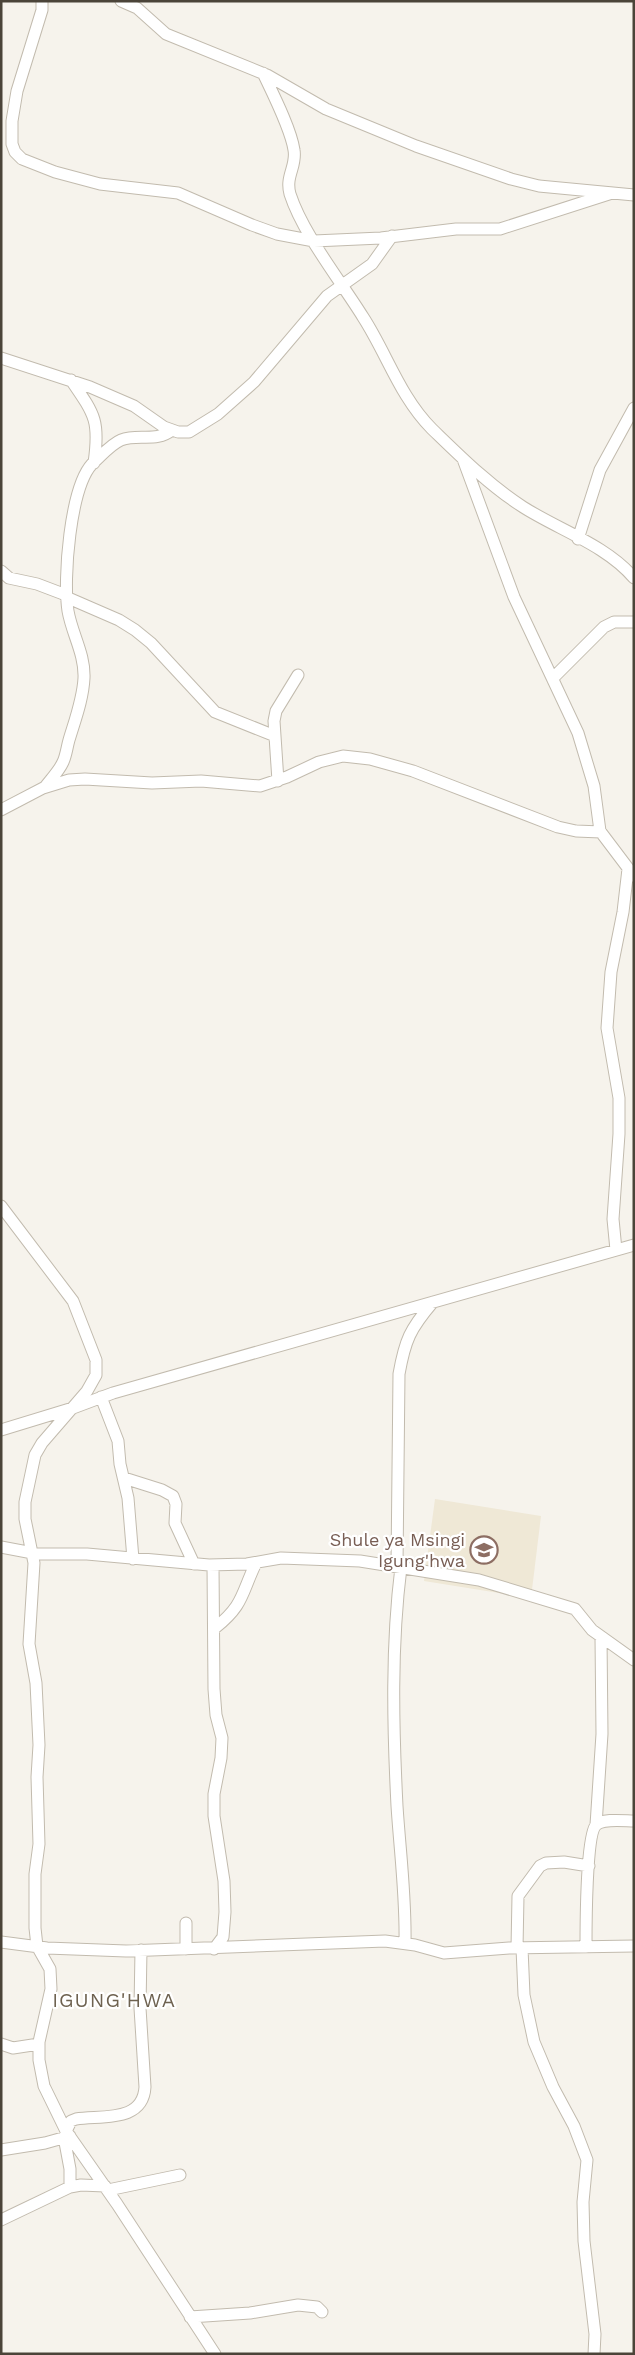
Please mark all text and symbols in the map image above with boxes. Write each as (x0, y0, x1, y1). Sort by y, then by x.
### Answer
place label: Shule ya Msingi Igung'hwa (330, 1529, 465, 1571)
school or university icon: Shule ya Msingi Igung'hwa (469, 1535, 499, 1565)
district label: IGUNG'HWA (52, 1988, 176, 2012)

